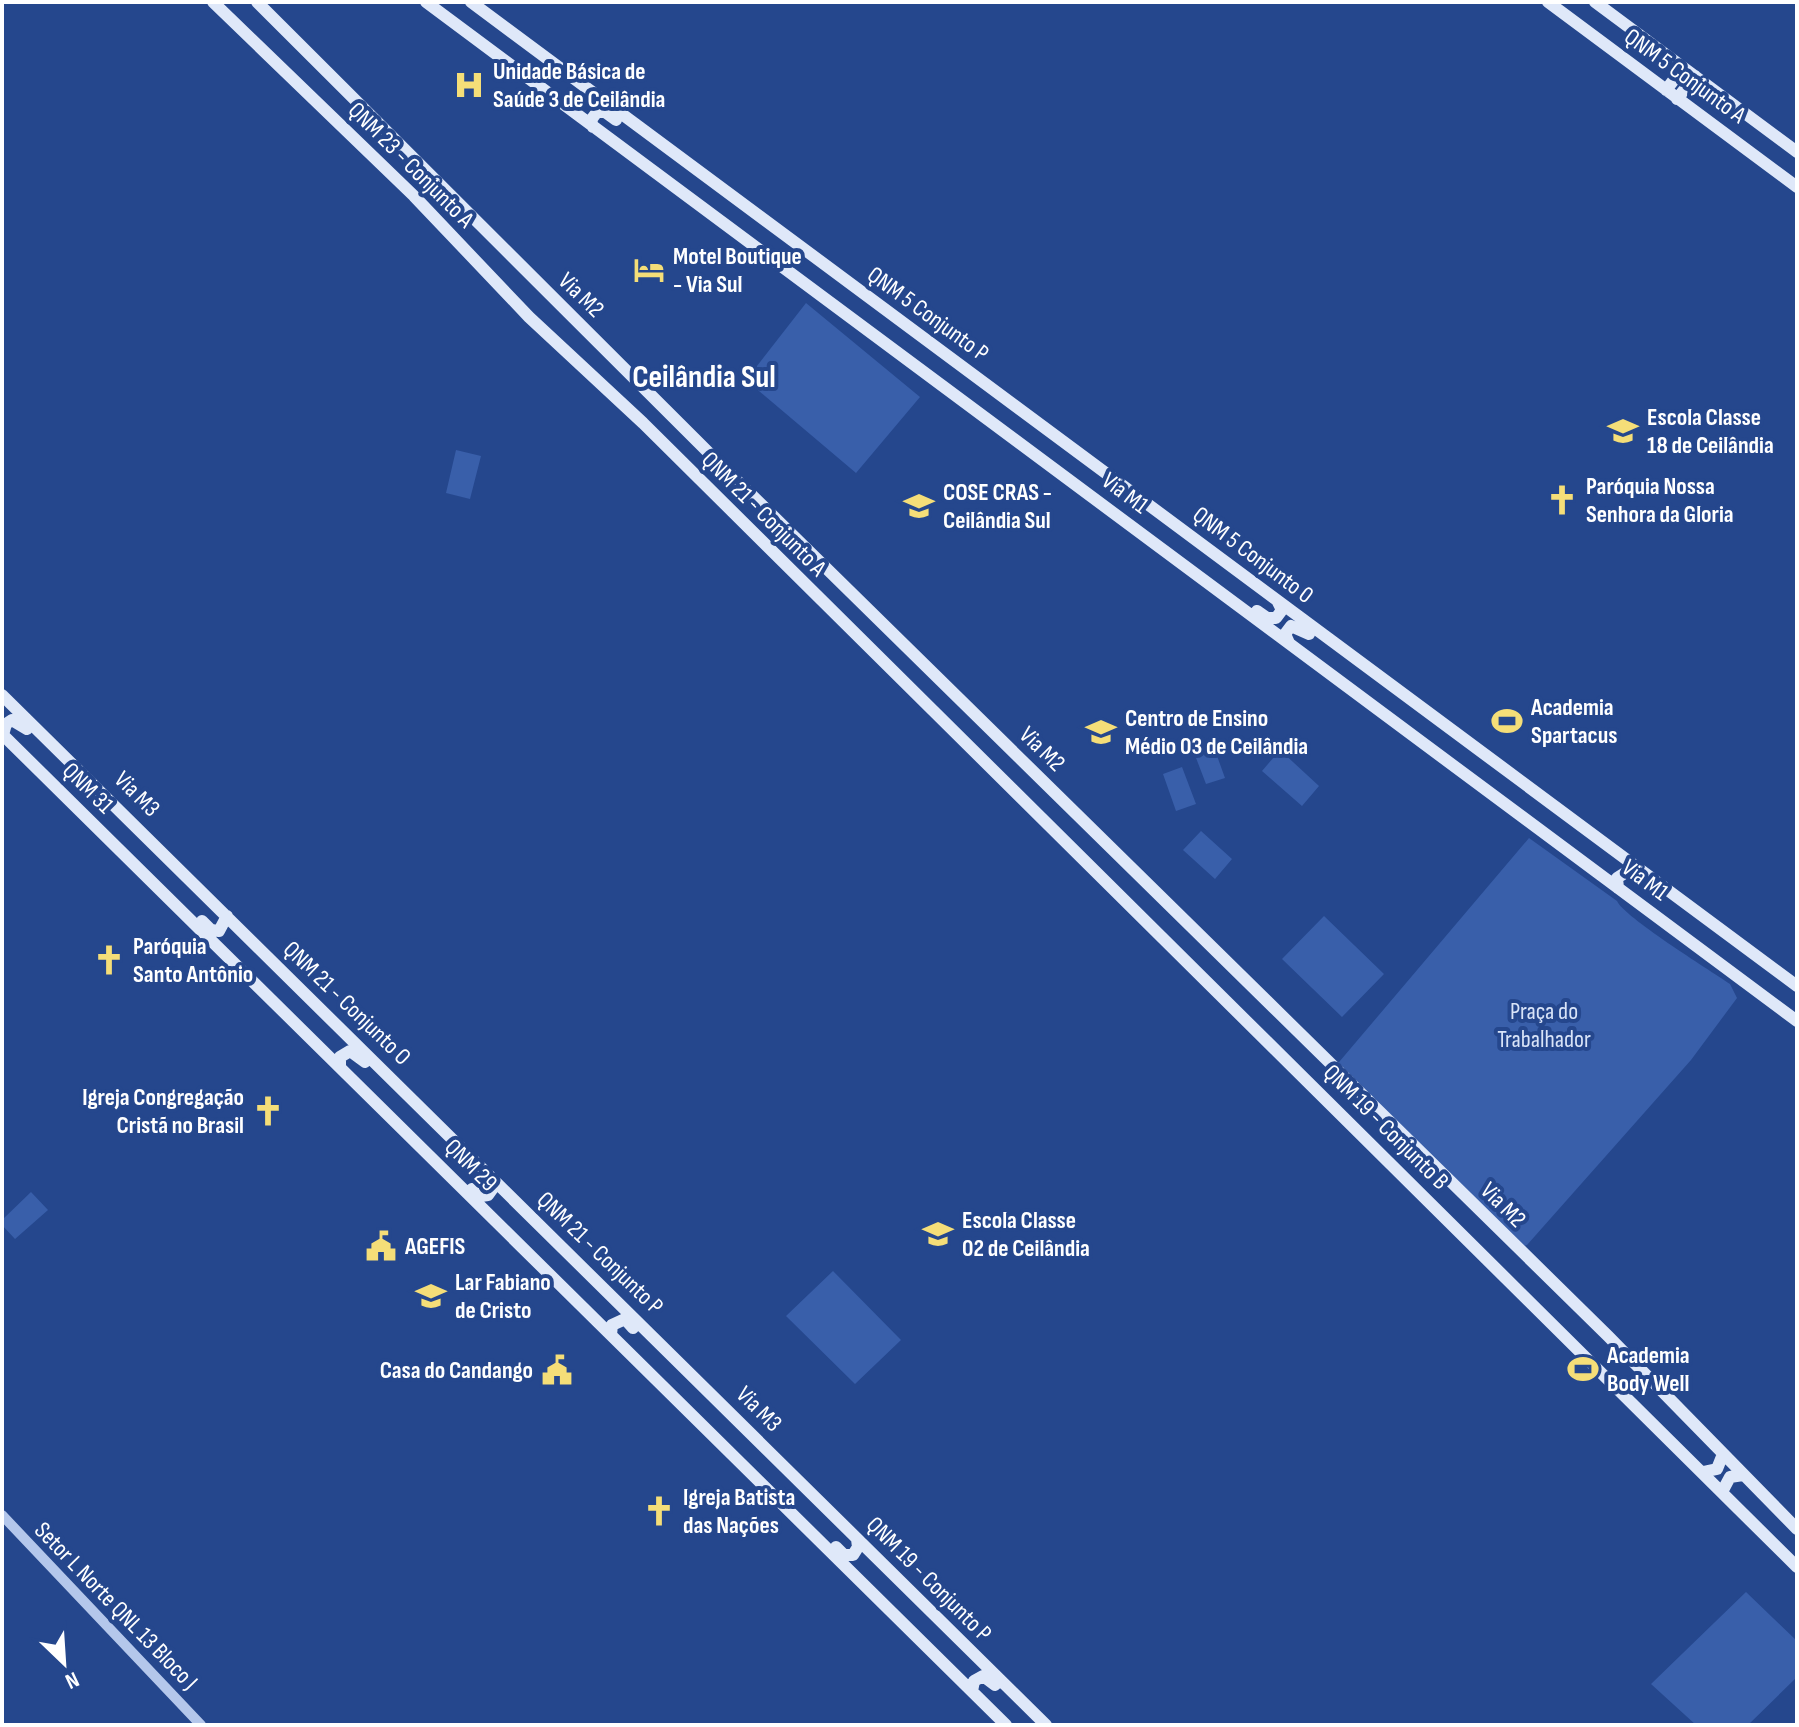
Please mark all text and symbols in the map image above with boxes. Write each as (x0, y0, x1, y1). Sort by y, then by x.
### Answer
street label: QNM 5 Conjunto A (1619, 22, 1752, 130)
place label: Unidade Básica de Saúde 3 de Ceilândia (493, 57, 665, 114)
hospital icon: Unidade Básica de Saúde 3 de Ceilândia (452, 68, 486, 102)
street label: QNM 23 - Conjunto A (342, 96, 481, 235)
place label: Motel Boutique - Via Sul (673, 242, 802, 299)
hotel icon: Motel Boutique - Via Sul (632, 253, 666, 287)
street label: QNM 5 Conjunto P (862, 260, 994, 368)
street label: Via M2 (552, 266, 610, 324)
district label: Ceilândia Sul (632, 358, 776, 397)
place label: Escola Classe 18 de Ceilândia (1647, 403, 1774, 460)
school or university icon: Escola Classe 18 de Ceilândia (1606, 414, 1640, 448)
street label: QNM 21 - Conjunto A (696, 446, 833, 583)
street label: Via M1 (1096, 466, 1155, 520)
place label: Paróquia Nossa Senhora da Gloria (1586, 472, 1734, 529)
place label: COSE CRAS - Ceilândia Sul (943, 478, 1052, 535)
church icon: Paróquia Nossa Senhora da Gloria (1545, 483, 1579, 517)
school or university icon: COSE CRAS - Ceilândia Sul (902, 489, 936, 523)
street label: QNM 5 Conjunto 0 (1187, 500, 1319, 610)
place label: Academia Spartacus (1530, 693, 1617, 750)
place label: Centro de Ensino Médio 03 de Ceilândia (1125, 704, 1308, 761)
sports icon: Academia Spartacus (1490, 704, 1524, 738)
school or university icon: Centro de Ensino Médio 03 de Ceilândia (1084, 715, 1118, 749)
street label: Via M2 (1013, 720, 1071, 778)
street label: QNM 31 (56, 756, 120, 820)
street label: Via M3 (108, 765, 166, 823)
street label: Via M1 (1616, 853, 1675, 907)
place label: Paróquia Santo Antônio (133, 932, 253, 989)
street label: QNM 21 - Conjunto O (277, 935, 417, 1071)
church icon: Paróquia Santo Antônio (92, 943, 126, 977)
park label: Praça do Trabalhador (1497, 997, 1591, 1054)
street label: QNM 19 - Conjunto B (1317, 1058, 1455, 1196)
place label: Igreja Congregação Cristã no Brasil (82, 1083, 244, 1140)
church icon: Igreja Congregação Cristã no Brasil (251, 1094, 285, 1128)
street label: QNM 29 (439, 1133, 503, 1197)
street label: Via M2 (1474, 1176, 1532, 1234)
street label: QNM 21 - Conjunto P (531, 1185, 669, 1321)
place label: Escola Classe 02 de Ceilândia (962, 1206, 1090, 1263)
school or university icon: Escola Classe 02 de Ceilândia (921, 1217, 955, 1251)
public building icon: AGEFIS (364, 1229, 398, 1263)
place label: AGEFIS (404, 1232, 466, 1261)
place label: Lar Fabiano de Cristo (455, 1268, 551, 1325)
school or university icon: Lar Fabiano de Cristo (414, 1279, 448, 1313)
place label: Academia Body Well (1606, 1341, 1690, 1398)
sports icon: Academia Body Well (1566, 1352, 1600, 1386)
public building icon: Casa do Candango (540, 1353, 574, 1387)
place label: Casa do Candango (380, 1356, 533, 1385)
street label: Via M3 (730, 1380, 788, 1438)
place label: Igreja Batista das Nações (683, 1483, 795, 1540)
church icon: Igreja Batista das Nações (642, 1494, 676, 1528)
street label: QNM 19 - Conjunto P (860, 1510, 998, 1648)
street label: Setor L Norte QNL 13 Bloco J (28, 1516, 204, 1696)
north arrow (24, 1623, 104, 1703)

